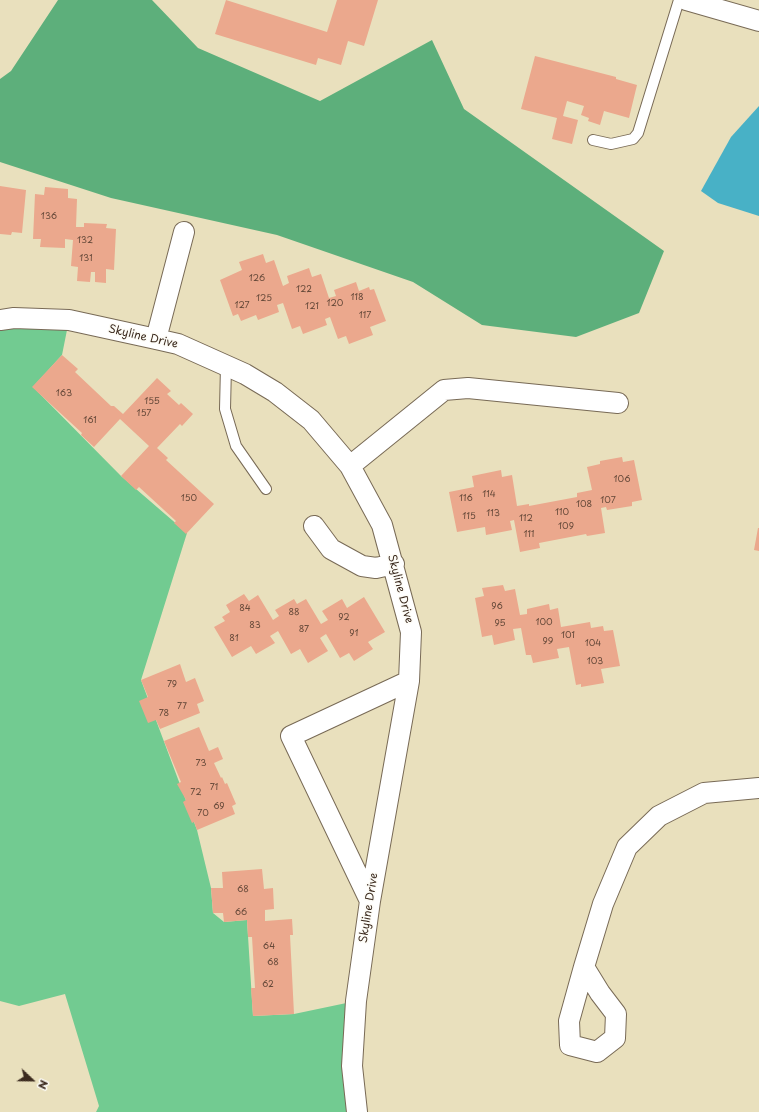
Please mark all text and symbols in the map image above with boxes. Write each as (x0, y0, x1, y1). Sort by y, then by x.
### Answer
house number: 136 (41, 212, 57, 222)
house number: 132 (77, 236, 93, 246)
house number: 131 (79, 254, 93, 264)
house number: 126 (249, 274, 265, 284)
house number: 122 (296, 285, 312, 295)
house number: 118 (350, 293, 364, 303)
house number: 125 (256, 294, 272, 304)
house number: 120 (327, 299, 343, 309)
house number: 127 (234, 301, 250, 311)
house number: 121 (305, 302, 319, 312)
house number: 117 (359, 311, 371, 321)
street label: Skyline Drive (107, 323, 179, 351)
house number: 163 (56, 389, 72, 399)
house number: 155 (144, 397, 160, 407)
house number: 157 (137, 409, 151, 419)
house number: 161 (83, 416, 97, 426)
house number: 106 (614, 475, 630, 485)
house number: 114 (482, 490, 496, 500)
house number: 150 (181, 494, 197, 504)
house number: 116 (459, 494, 473, 504)
house number: 107 (600, 496, 616, 506)
house number: 108 (576, 500, 592, 510)
house number: 110 (555, 508, 569, 518)
house number: 113 (486, 509, 500, 519)
house number: 115 (462, 512, 476, 522)
house number: 112 (519, 514, 533, 524)
house number: 109 (558, 522, 574, 532)
house number: 111 (524, 530, 534, 540)
street label: Skyline Drive (384, 553, 416, 625)
house number: 96 (491, 602, 503, 612)
house number: 84 (239, 604, 251, 614)
house number: 88 (288, 608, 300, 618)
house number: 92 (338, 613, 350, 623)
house number: 100 (535, 618, 553, 628)
house number: 95 (494, 619, 506, 629)
house number: 83 (249, 621, 261, 631)
house number: 87 (299, 625, 309, 635)
house number: 91 (349, 629, 359, 639)
house number: 101 (561, 631, 575, 641)
house number: 81 (229, 634, 239, 644)
house number: 99 (543, 637, 553, 647)
house number: 104 (585, 639, 601, 649)
house number: 103 (587, 657, 603, 667)
house number: 79 (167, 680, 177, 690)
house number: 77 (177, 702, 187, 712)
house number: 78 (159, 709, 169, 719)
house number: 73 (196, 759, 206, 769)
house number: 71 (210, 783, 218, 793)
house number: 72 (190, 788, 202, 798)
house number: 69 (213, 802, 225, 812)
house number: 70 (197, 809, 209, 819)
street label: Skyline Drive (357, 872, 381, 944)
house number: 68 (237, 885, 249, 895)
house number: 66 (235, 908, 247, 918)
house number: 64 (263, 942, 275, 952)
house number: 68 (267, 958, 279, 968)
house number: 62 (262, 980, 274, 990)
north arrow (12, 1060, 52, 1100)
text: N (34, 1077, 53, 1092)

